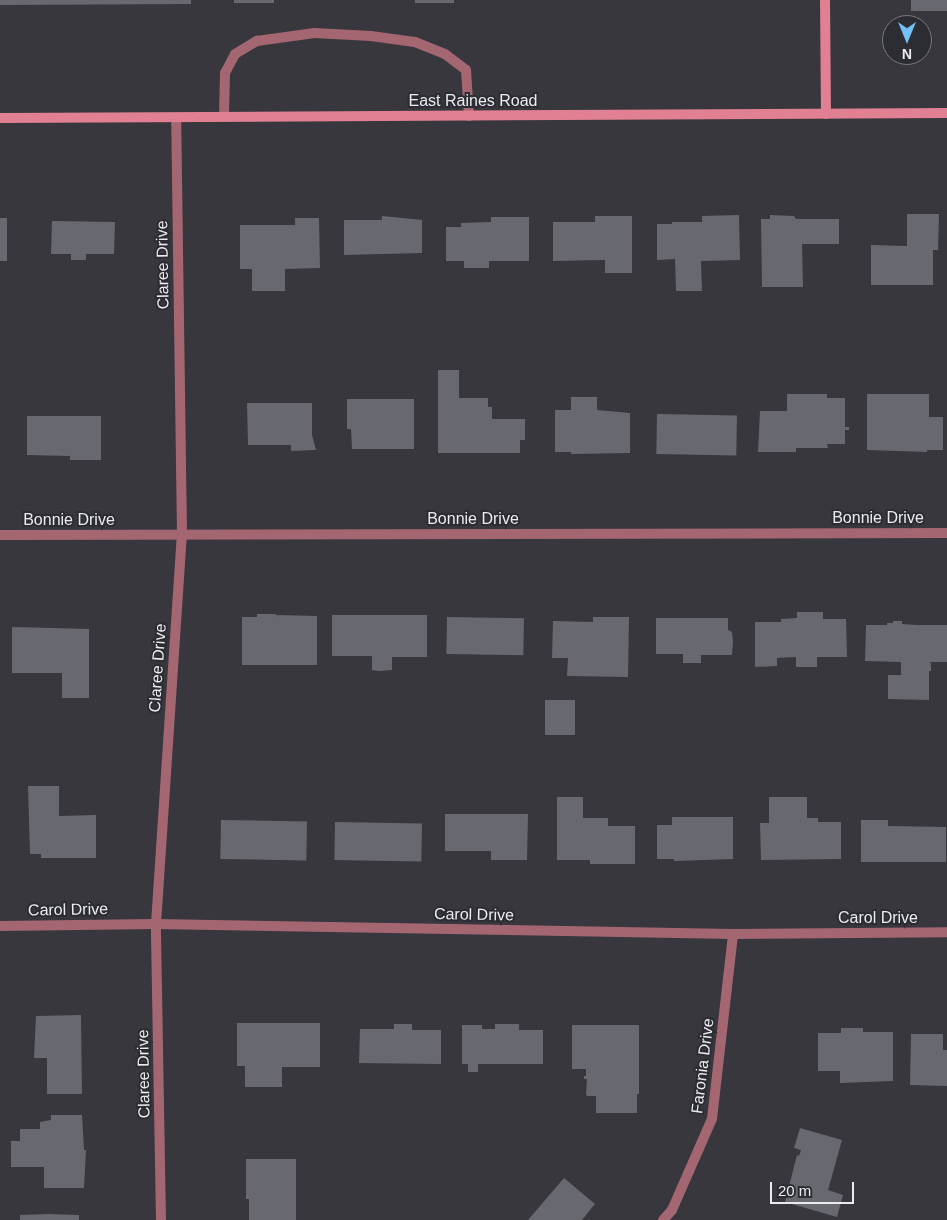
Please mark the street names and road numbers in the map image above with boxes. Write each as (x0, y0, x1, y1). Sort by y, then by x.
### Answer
street label: East Raines Road (409, 91, 537, 111)
street label: Claree Drive (153, 220, 173, 310)
street label: Bonnie Drive (832, 508, 924, 528)
street label: Bonnie Drive (427, 509, 519, 529)
street label: Bonnie Drive (23, 510, 115, 530)
street label: Claree Drive (145, 623, 171, 713)
street label: Carol Drive (28, 900, 108, 920)
street label: Carol Drive (434, 905, 514, 925)
street label: Carol Drive (838, 908, 918, 928)
street label: Faronia Drive (688, 1017, 718, 1115)
street label: Claree Drive (134, 1029, 154, 1119)

